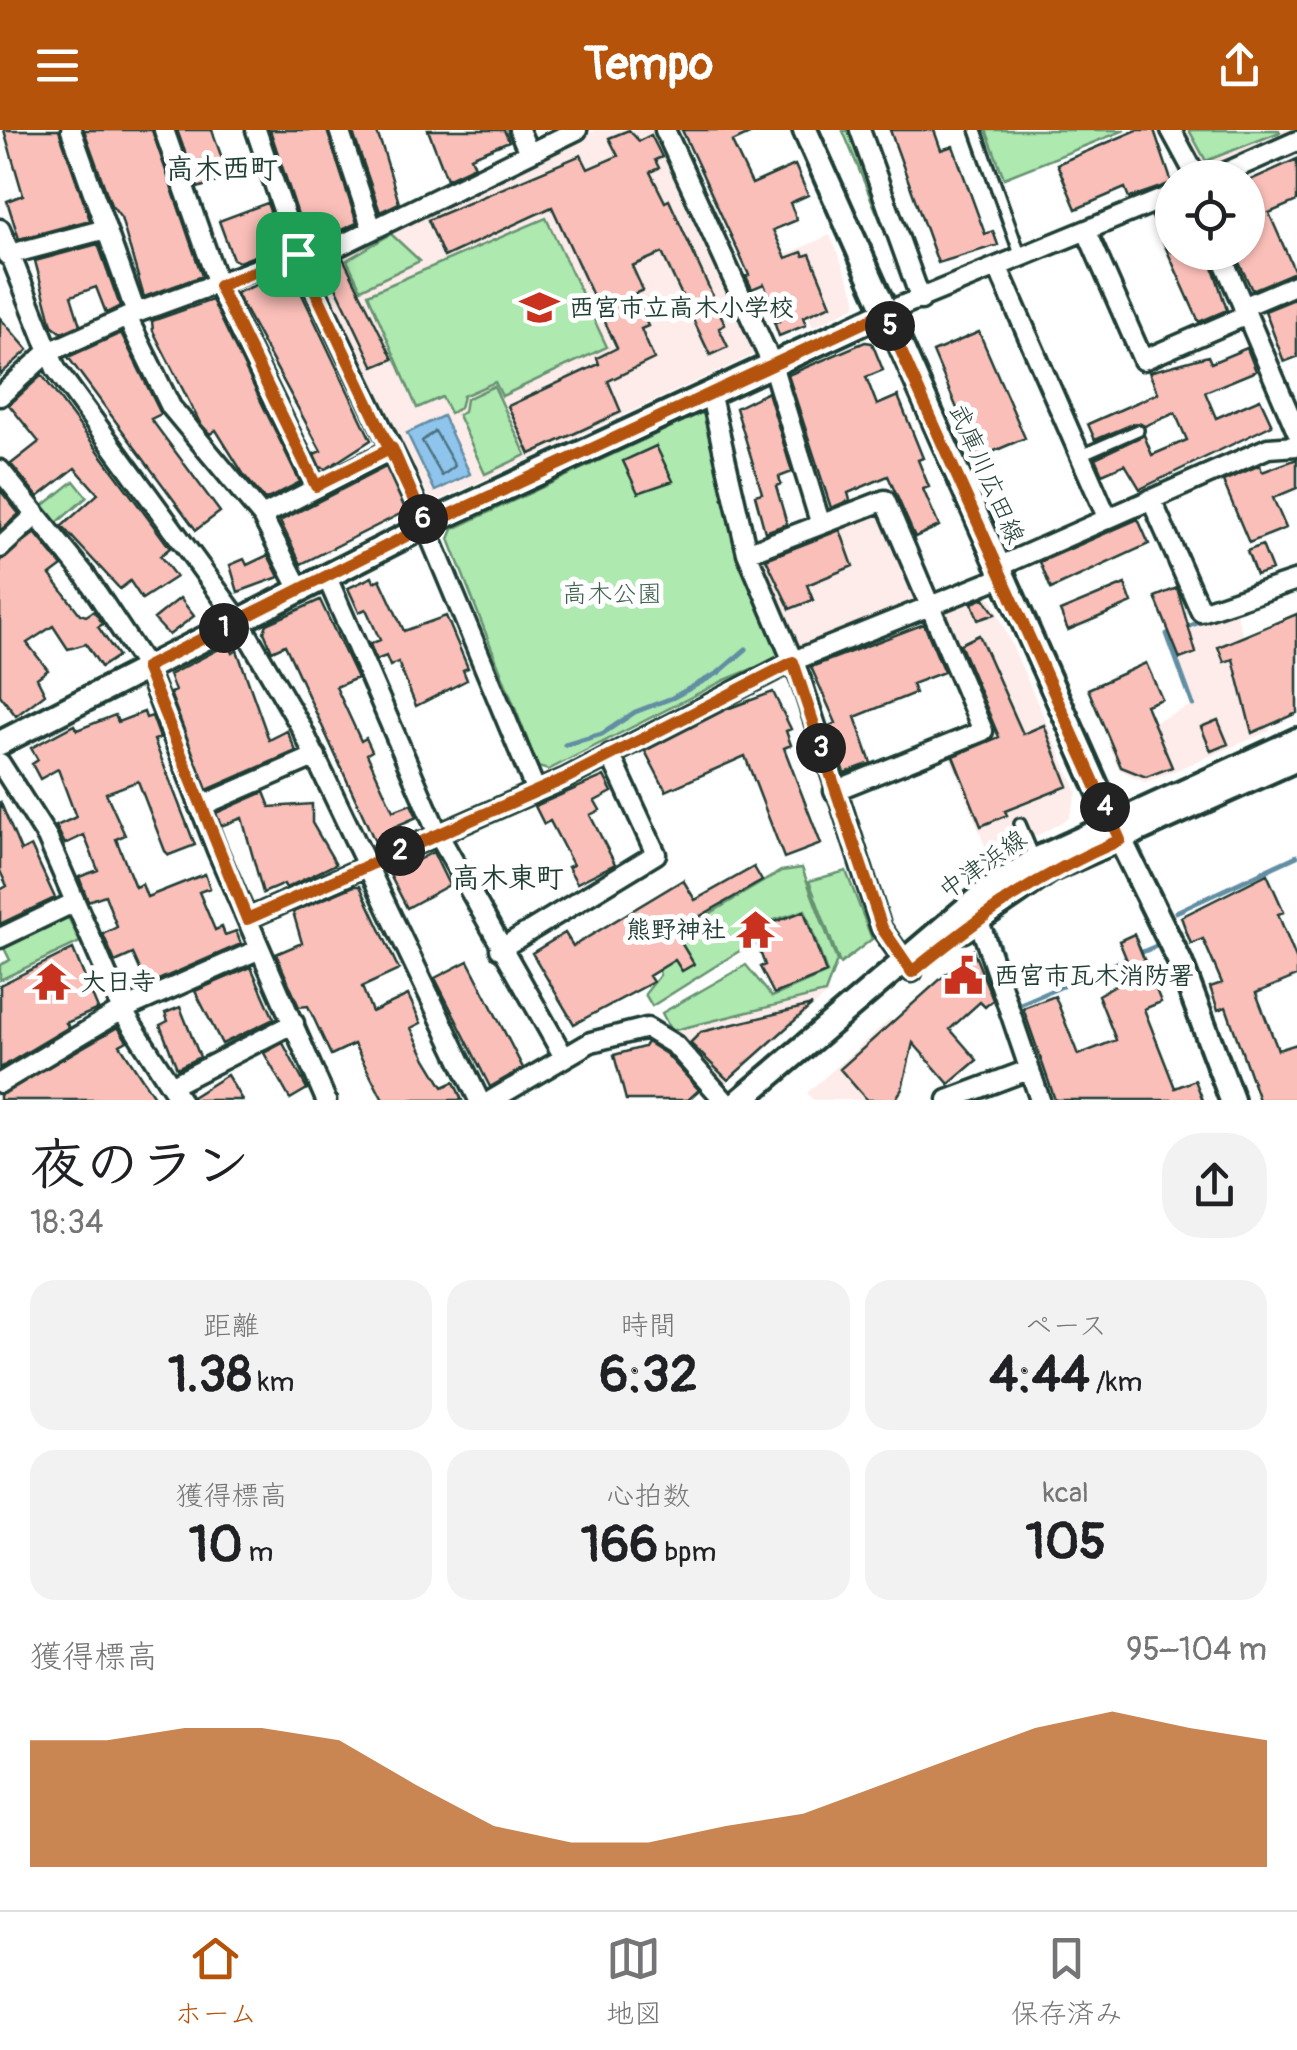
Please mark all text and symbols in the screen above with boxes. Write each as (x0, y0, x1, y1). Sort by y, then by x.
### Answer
text: Tempo (584, 37, 713, 93)
icon: menu (30, 38, 85, 93)
icon: share (1212, 38, 1267, 93)
district label: 高木西町 (166, 152, 278, 187)
map controls (1155, 160, 1265, 270)
button: locate (1155, 160, 1265, 270)
pin (256, 212, 341, 297)
icon: arrive (271, 227, 326, 282)
school or university icon: 西宮市立高木小学校 (518, 287, 560, 329)
place label: 西宮市立高木小学校 (569, 293, 794, 324)
pin: 5 (865, 301, 915, 351)
text: 5 (882, 308, 898, 343)
street label: 武庫川広田線 (941, 399, 1031, 549)
pin: 6 (398, 494, 448, 544)
text: 6 (415, 501, 431, 536)
park label: 高木公園 (562, 579, 662, 610)
pin: 1 (199, 603, 249, 653)
text: 1 (219, 610, 229, 645)
pin: 3 (796, 723, 846, 773)
text: 3 (813, 730, 829, 765)
pin: 4 (1080, 782, 1130, 832)
text: 4 (1097, 789, 1113, 824)
street label: 中津浜線 (933, 824, 1033, 906)
pin: 2 (375, 826, 425, 876)
text: 2 (392, 833, 408, 868)
district label: 高木東町 (452, 861, 564, 896)
temple icon: 熊野神社 (735, 909, 777, 951)
place label: 熊野神社 (626, 915, 726, 946)
public building icon: 西宮市瓦木消防署 (943, 955, 985, 997)
temple icon: 大日寺 (30, 961, 72, 1003)
place label: 西宮市瓦木消防署 (994, 961, 1194, 992)
place label: 大日寺 (81, 967, 156, 998)
text: 夜のラン (30, 1131, 250, 1200)
button: share (1162, 1133, 1267, 1238)
text: 18:34 (30, 1203, 104, 1243)
text: 距離 (203, 1309, 259, 1344)
text: 時間 (620, 1309, 677, 1344)
text: ペース (1025, 1309, 1107, 1344)
text: 1.38 (168, 1344, 252, 1407)
text: 6:32 (599, 1344, 698, 1407)
text: 4:44 (989, 1344, 1090, 1407)
text: km (252, 1365, 294, 1400)
text: /km (1090, 1365, 1142, 1400)
text: kcal (1043, 1476, 1089, 1511)
text: 獲得標高 (175, 1479, 287, 1514)
text: 心拍数 (606, 1479, 691, 1514)
text: 105 (1025, 1511, 1106, 1574)
text: 10 (189, 1514, 243, 1577)
text: 166 (581, 1514, 658, 1577)
text: m (243, 1535, 273, 1570)
text: bpm (658, 1535, 716, 1570)
text: 95–104 m (1126, 1630, 1267, 1670)
text: 獲得標高 (30, 1637, 158, 1677)
tab: ホーム (174, 1931, 257, 2032)
tab: 地図 (606, 1931, 662, 2032)
tab: 保存済み (1011, 1931, 1123, 2032)

